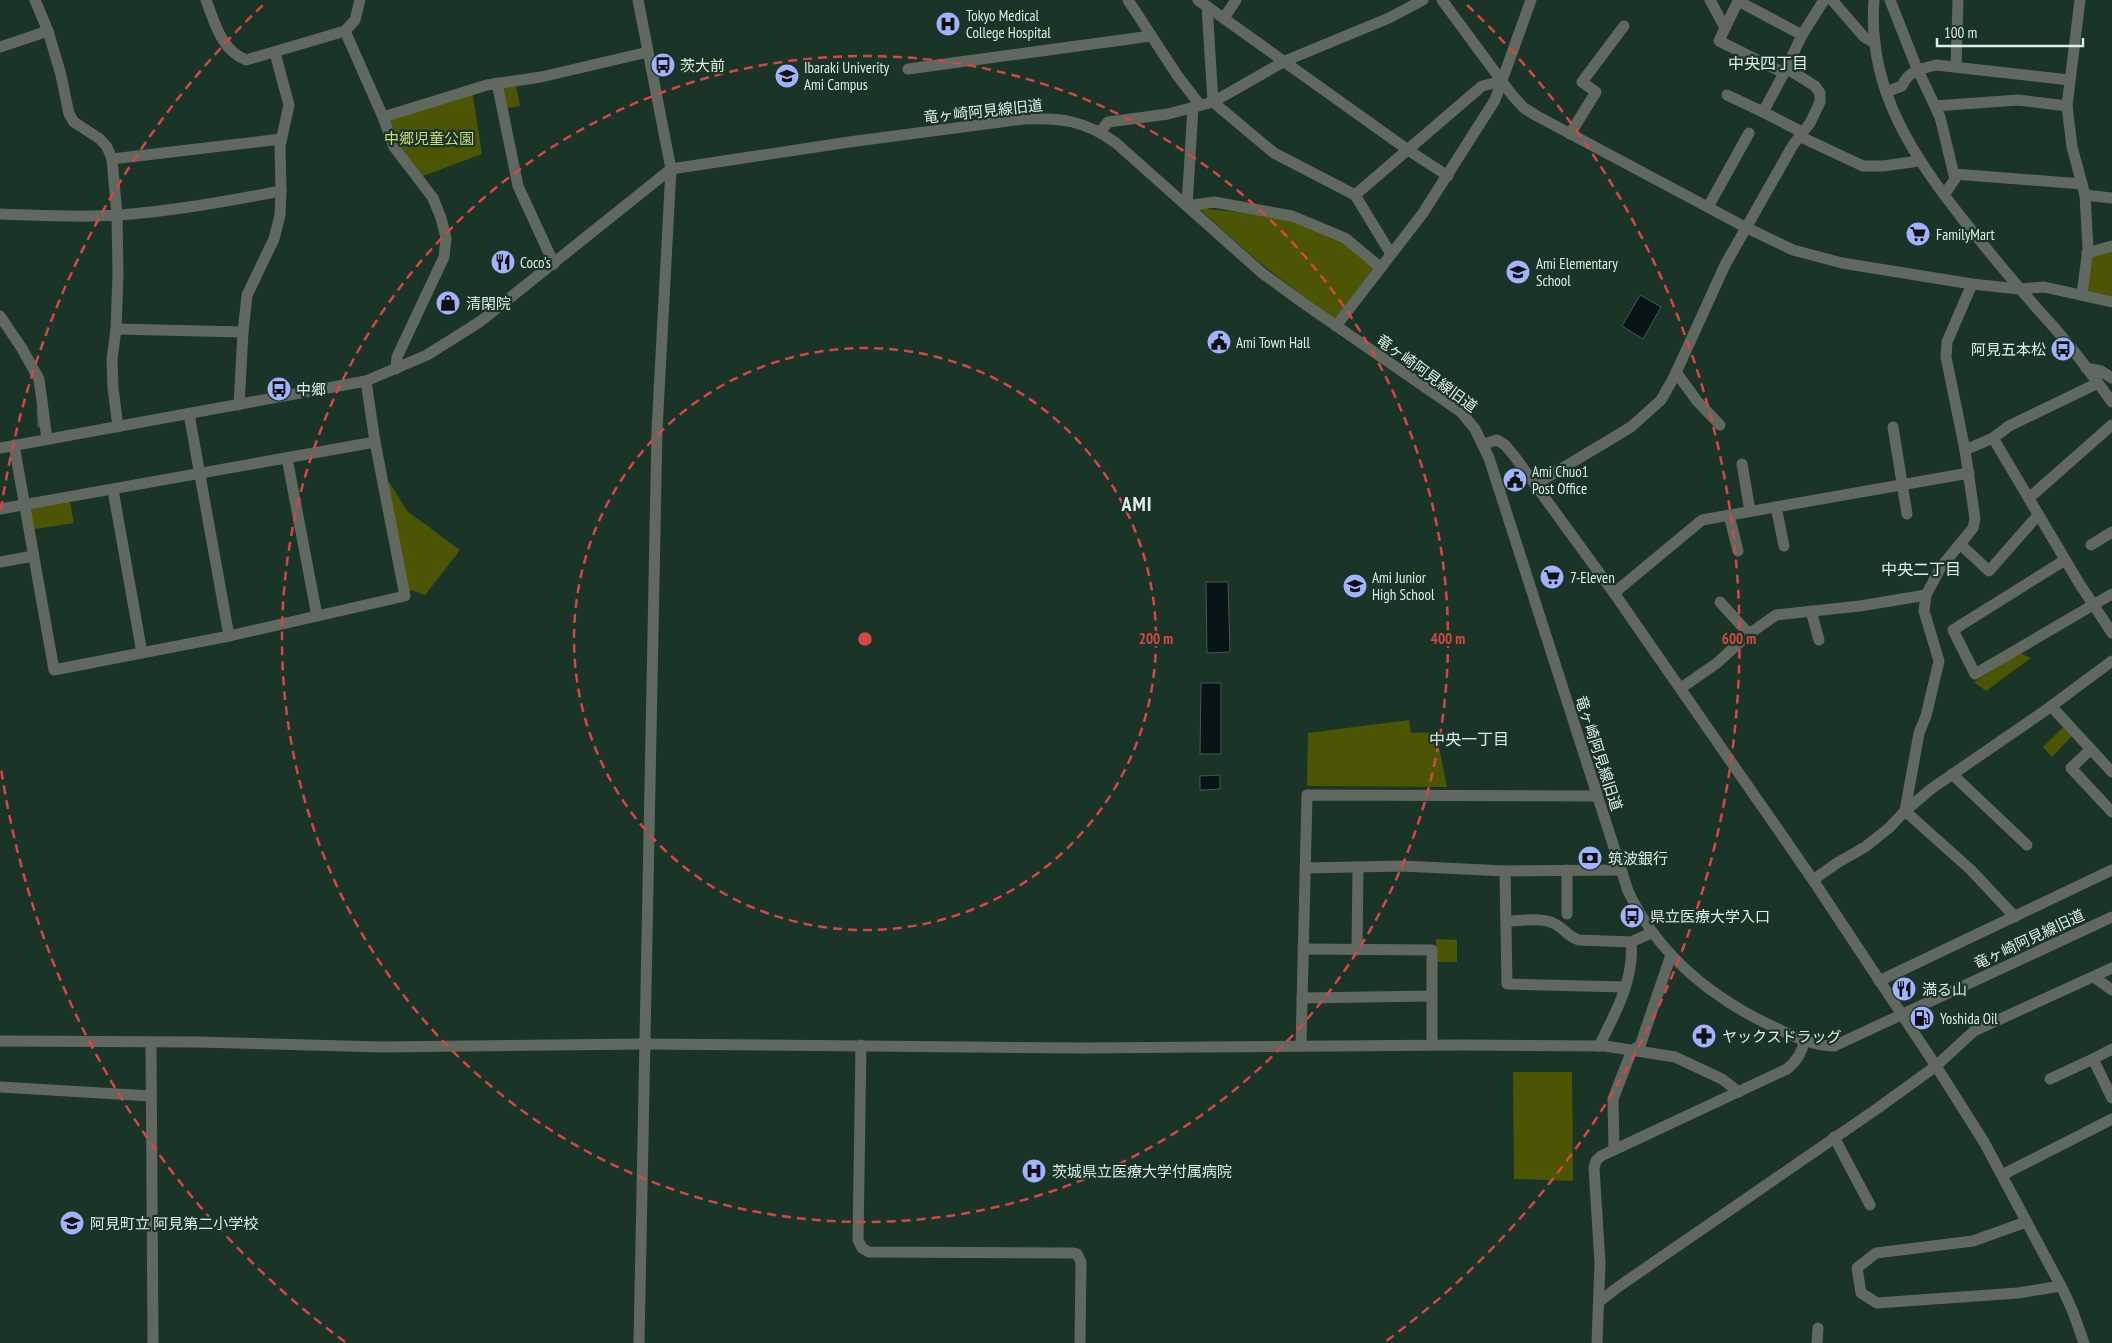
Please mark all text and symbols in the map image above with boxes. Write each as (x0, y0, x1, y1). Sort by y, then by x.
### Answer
place label: Tokyo Medical College Hospital (966, 6, 1051, 42)
hospital icon: Tokyo Medical College Hospital (935, 11, 961, 37)
scale bar (1937, 15, 2083, 47)
text: 100 m (1944, 23, 1977, 42)
bus stop icon: 茨大前 (650, 52, 676, 78)
district label: 中央四丁目 (1728, 53, 1808, 73)
place label: 茨大前 (680, 56, 725, 75)
place label: Ibaraki Univerity Ami Campus (804, 58, 889, 94)
school or university icon: Ibaraki Univerity Ami Campus (774, 63, 800, 89)
street label: 竜ヶ崎阿見線旧道 (922, 95, 1044, 127)
park label: 中郷児童公園 (384, 129, 474, 148)
supermarket icon: FamilyMart (1905, 221, 1931, 247)
place label: FamilyMart (1936, 225, 1995, 244)
restaurant icon: Coco's (490, 249, 516, 275)
place label: Coco's (520, 253, 551, 272)
place label: Ami Elementary School (1536, 254, 1618, 290)
school or university icon: Ami Elementary School (1505, 259, 1531, 285)
shop icon: 清閑院 (435, 290, 461, 316)
place label: 清閑院 (466, 294, 511, 313)
public building icon: Ami Town Hall (1206, 329, 1232, 355)
street label: 竜ヶ崎阿見線旧道 (1373, 330, 1481, 416)
place label: Ami Town Hall (1236, 333, 1311, 352)
bus stop icon: 阿見五本松 (2050, 336, 2076, 362)
place label: 阿見五本松 (1971, 340, 2046, 359)
bus stop icon: 中郷 (266, 376, 292, 402)
place label: 中郷 (296, 380, 326, 399)
place label: Ami Chuo1 Post Office (1532, 462, 1589, 498)
public building icon: Ami Chuo1 Post Office (1502, 467, 1528, 493)
district label: AMI (1120, 491, 1153, 517)
district label: 中央二丁目 (1881, 559, 1961, 579)
supermarket icon: 7-Eleven (1539, 564, 1565, 590)
place label: Ami Junior High School (1372, 568, 1435, 604)
place label: 7-Eleven (1570, 568, 1615, 587)
school or university icon: Ami Junior High School (1342, 573, 1368, 599)
text: 200 m (1139, 629, 1173, 648)
text: 400 m (1431, 629, 1465, 648)
text: 600 m (1722, 629, 1756, 648)
centre of rings (856, 630, 874, 648)
street label: 竜ヶ崎阿見線旧道 (1571, 693, 1627, 813)
district label: 中央一丁目 (1429, 729, 1509, 749)
bank icon: 筑波銀行 (1577, 845, 1603, 871)
place label: 筑波銀行 (1608, 849, 1668, 868)
bus stop icon: 県立医療大学入口 (1619, 903, 1645, 929)
street label: 竜ヶ崎阿見線旧道 (1971, 905, 2087, 973)
place label: 県立医療大学入口 (1650, 907, 1770, 926)
restaurant icon: 満る山 (1891, 976, 1917, 1002)
place label: 満る山 (1922, 980, 1967, 999)
fuel station icon: Yoshida Oil (1909, 1005, 1935, 1031)
place label: Yoshida Oil (1940, 1009, 1998, 1028)
pharmacy icon: ヤックスドラッグ (1691, 1023, 1717, 1049)
place label: ヤックスドラッグ (1722, 1027, 1842, 1046)
hospital icon: 茨城県立医療大学付属病院 (1021, 1158, 1047, 1184)
place label: 茨城県立医療大学付属病院 (1052, 1162, 1232, 1181)
school or university icon: 阿見町立 阿見第二小学校 (59, 1210, 85, 1236)
place label: 阿見町立 阿見第二小学校 (90, 1214, 258, 1233)

